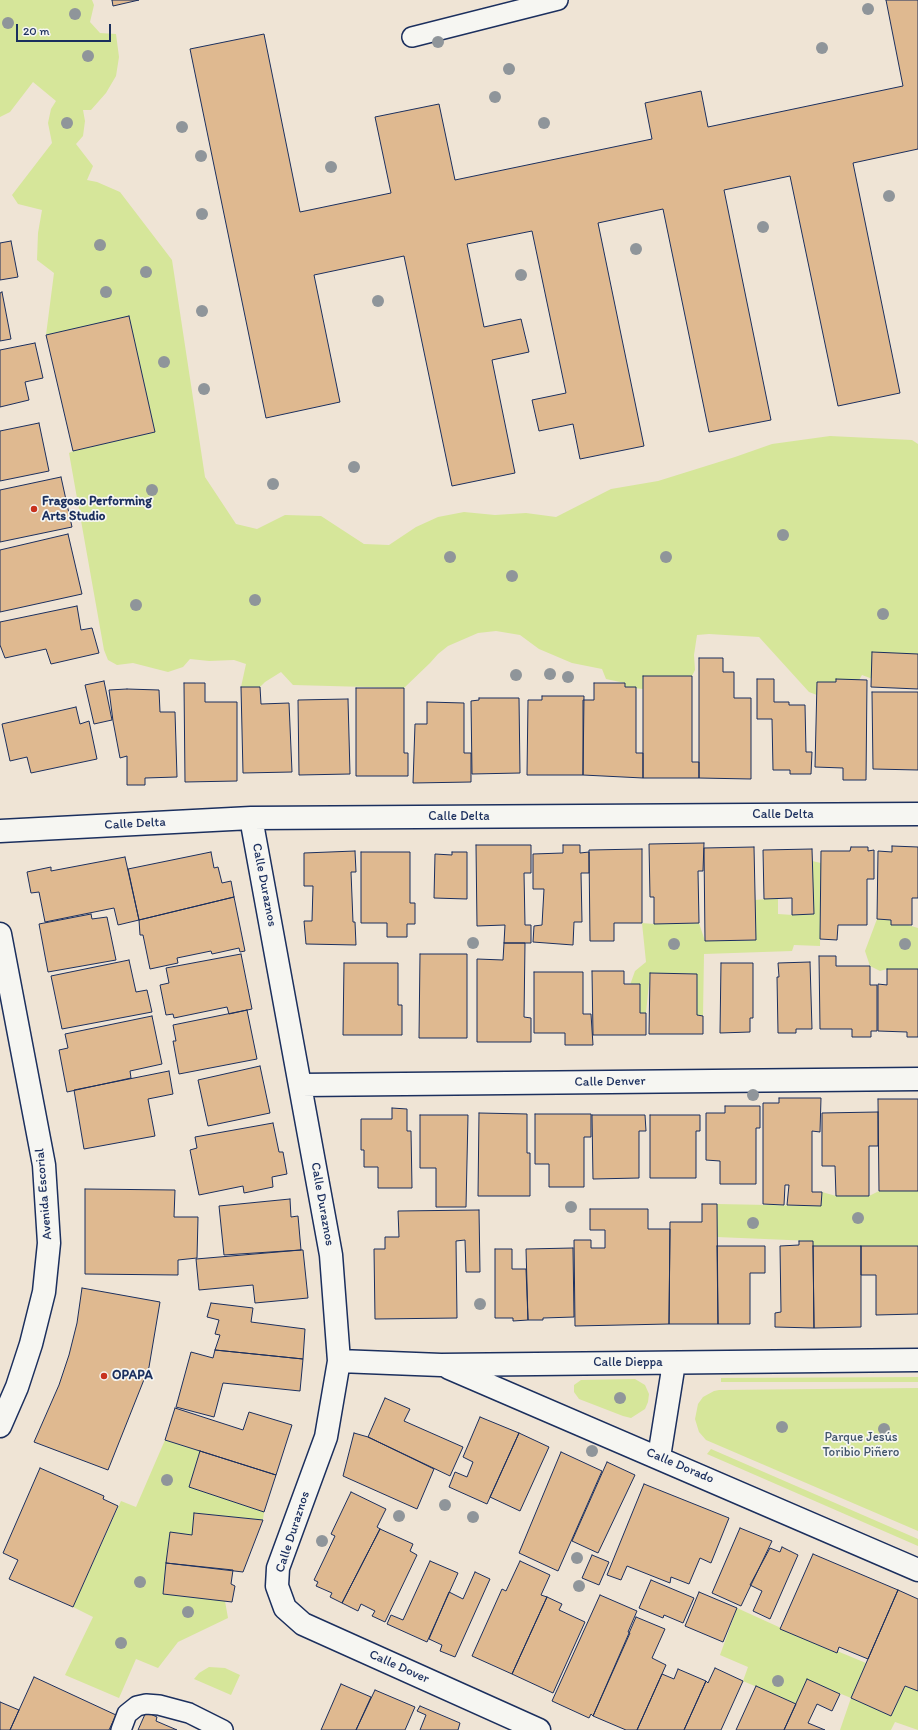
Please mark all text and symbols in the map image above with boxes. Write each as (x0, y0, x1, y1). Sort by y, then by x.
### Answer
scale bar (18, 16, 113, 42)
text: 20 m (23, 24, 50, 38)
place label: Fragoso Performing Arts Studio (42, 494, 152, 525)
marker: Fragoso Performing Arts Studio (29, 504, 39, 514)
street label: Calle Delta (752, 807, 814, 823)
street label: Calle Delta (428, 809, 490, 825)
street label: Calle Delta (104, 815, 166, 833)
street label: Calle Duraznos (248, 842, 280, 928)
street label: Calle Denver (574, 1074, 646, 1090)
street label: Avenida Escorial (32, 1148, 56, 1240)
street label: Calle Duraznos (307, 1161, 337, 1247)
street label: Calle Dieppa (593, 1355, 663, 1371)
place label: OPAPA (112, 1368, 153, 1384)
marker: OPAPA (99, 1371, 109, 1381)
park label: Parque Jesús Toribio Piñero (823, 1430, 899, 1461)
street label: Calle Dorado (644, 1445, 716, 1487)
street label: Calle Duraznos (273, 1489, 313, 1575)
street label: Calle Dover (367, 1647, 431, 1687)

